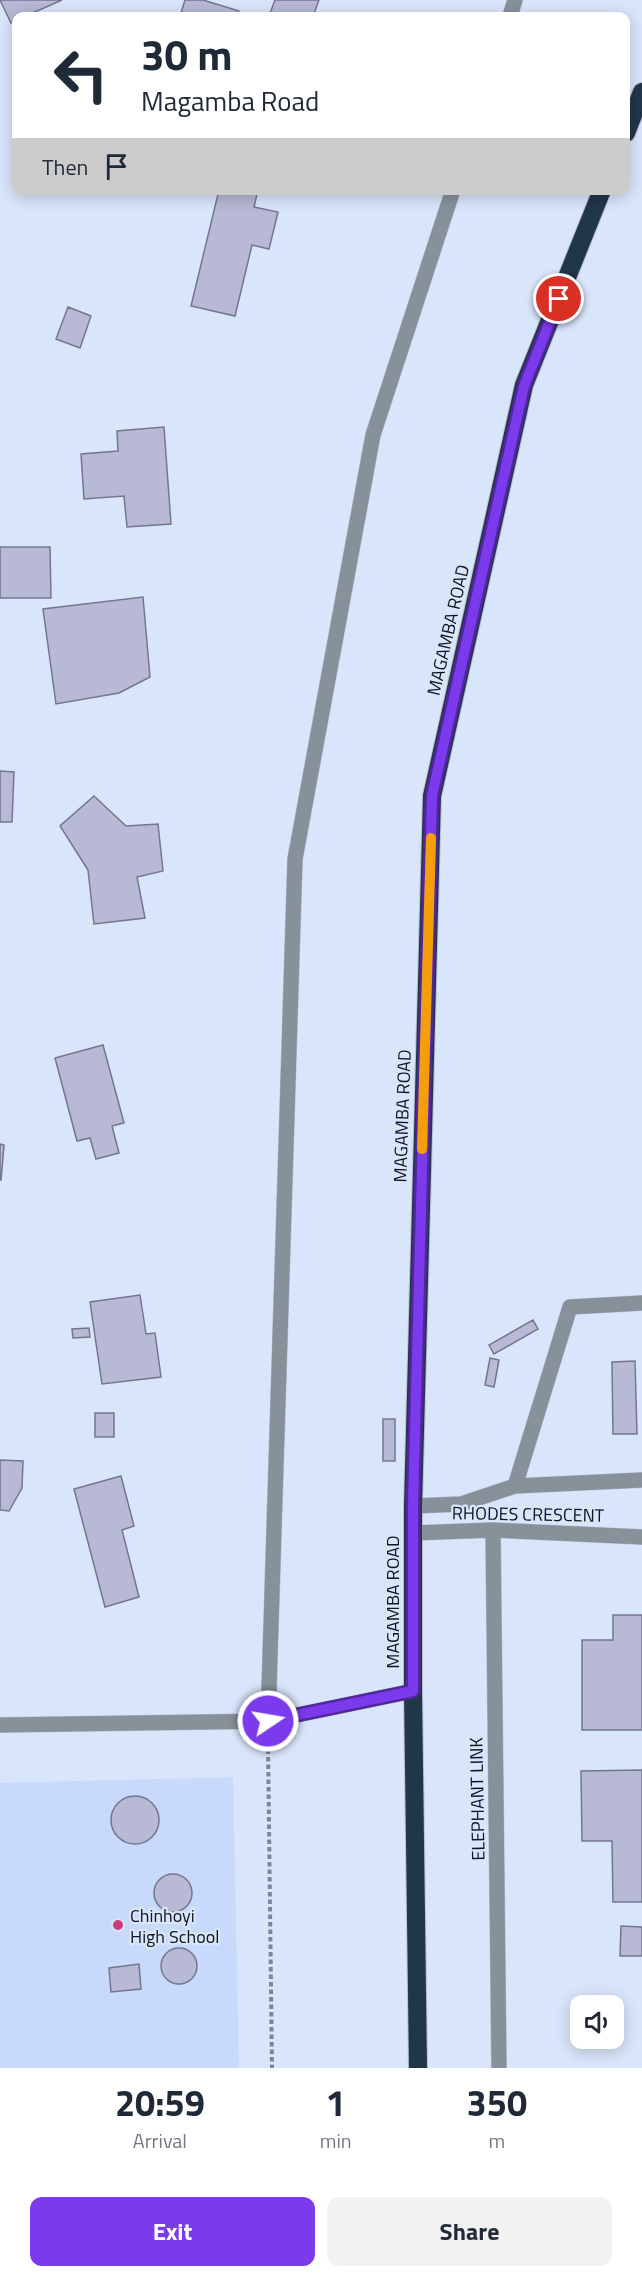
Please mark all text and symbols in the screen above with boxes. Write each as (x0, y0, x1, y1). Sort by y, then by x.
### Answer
text: 30 m (141, 22, 233, 86)
icon: left (42, 36, 120, 114)
text: Magamba Road (141, 80, 319, 121)
text: Then (42, 150, 88, 184)
icon: arrive (100, 150, 133, 183)
pin (533, 273, 584, 324)
icon: arrive (542, 282, 575, 315)
street label: MAGAMBA ROAD (420, 562, 476, 698)
street label: MAGAMBA ROAD (386, 1049, 418, 1183)
street label: RHODES CRESCENT (452, 1499, 605, 1529)
street label: MAGAMBA ROAD (379, 1535, 406, 1669)
position arrow (236, 1689, 300, 1753)
street label: ELEPHANT LINK (462, 1737, 492, 1861)
place label: Chinhoyi High School (130, 1902, 219, 1950)
marker: Chinhoyi High School (111, 1918, 125, 1932)
map controls (570, 1995, 624, 2049)
button: sound (570, 1995, 624, 2049)
text: 20:59 (115, 2075, 205, 2130)
text: 1 (326, 2075, 346, 2130)
text: 350 (467, 2075, 527, 2130)
text: Arrival (133, 2125, 187, 2156)
text: min (320, 2125, 352, 2156)
text: m (488, 2125, 505, 2156)
button: Exit (30, 2197, 315, 2266)
button: Share (327, 2197, 612, 2266)

